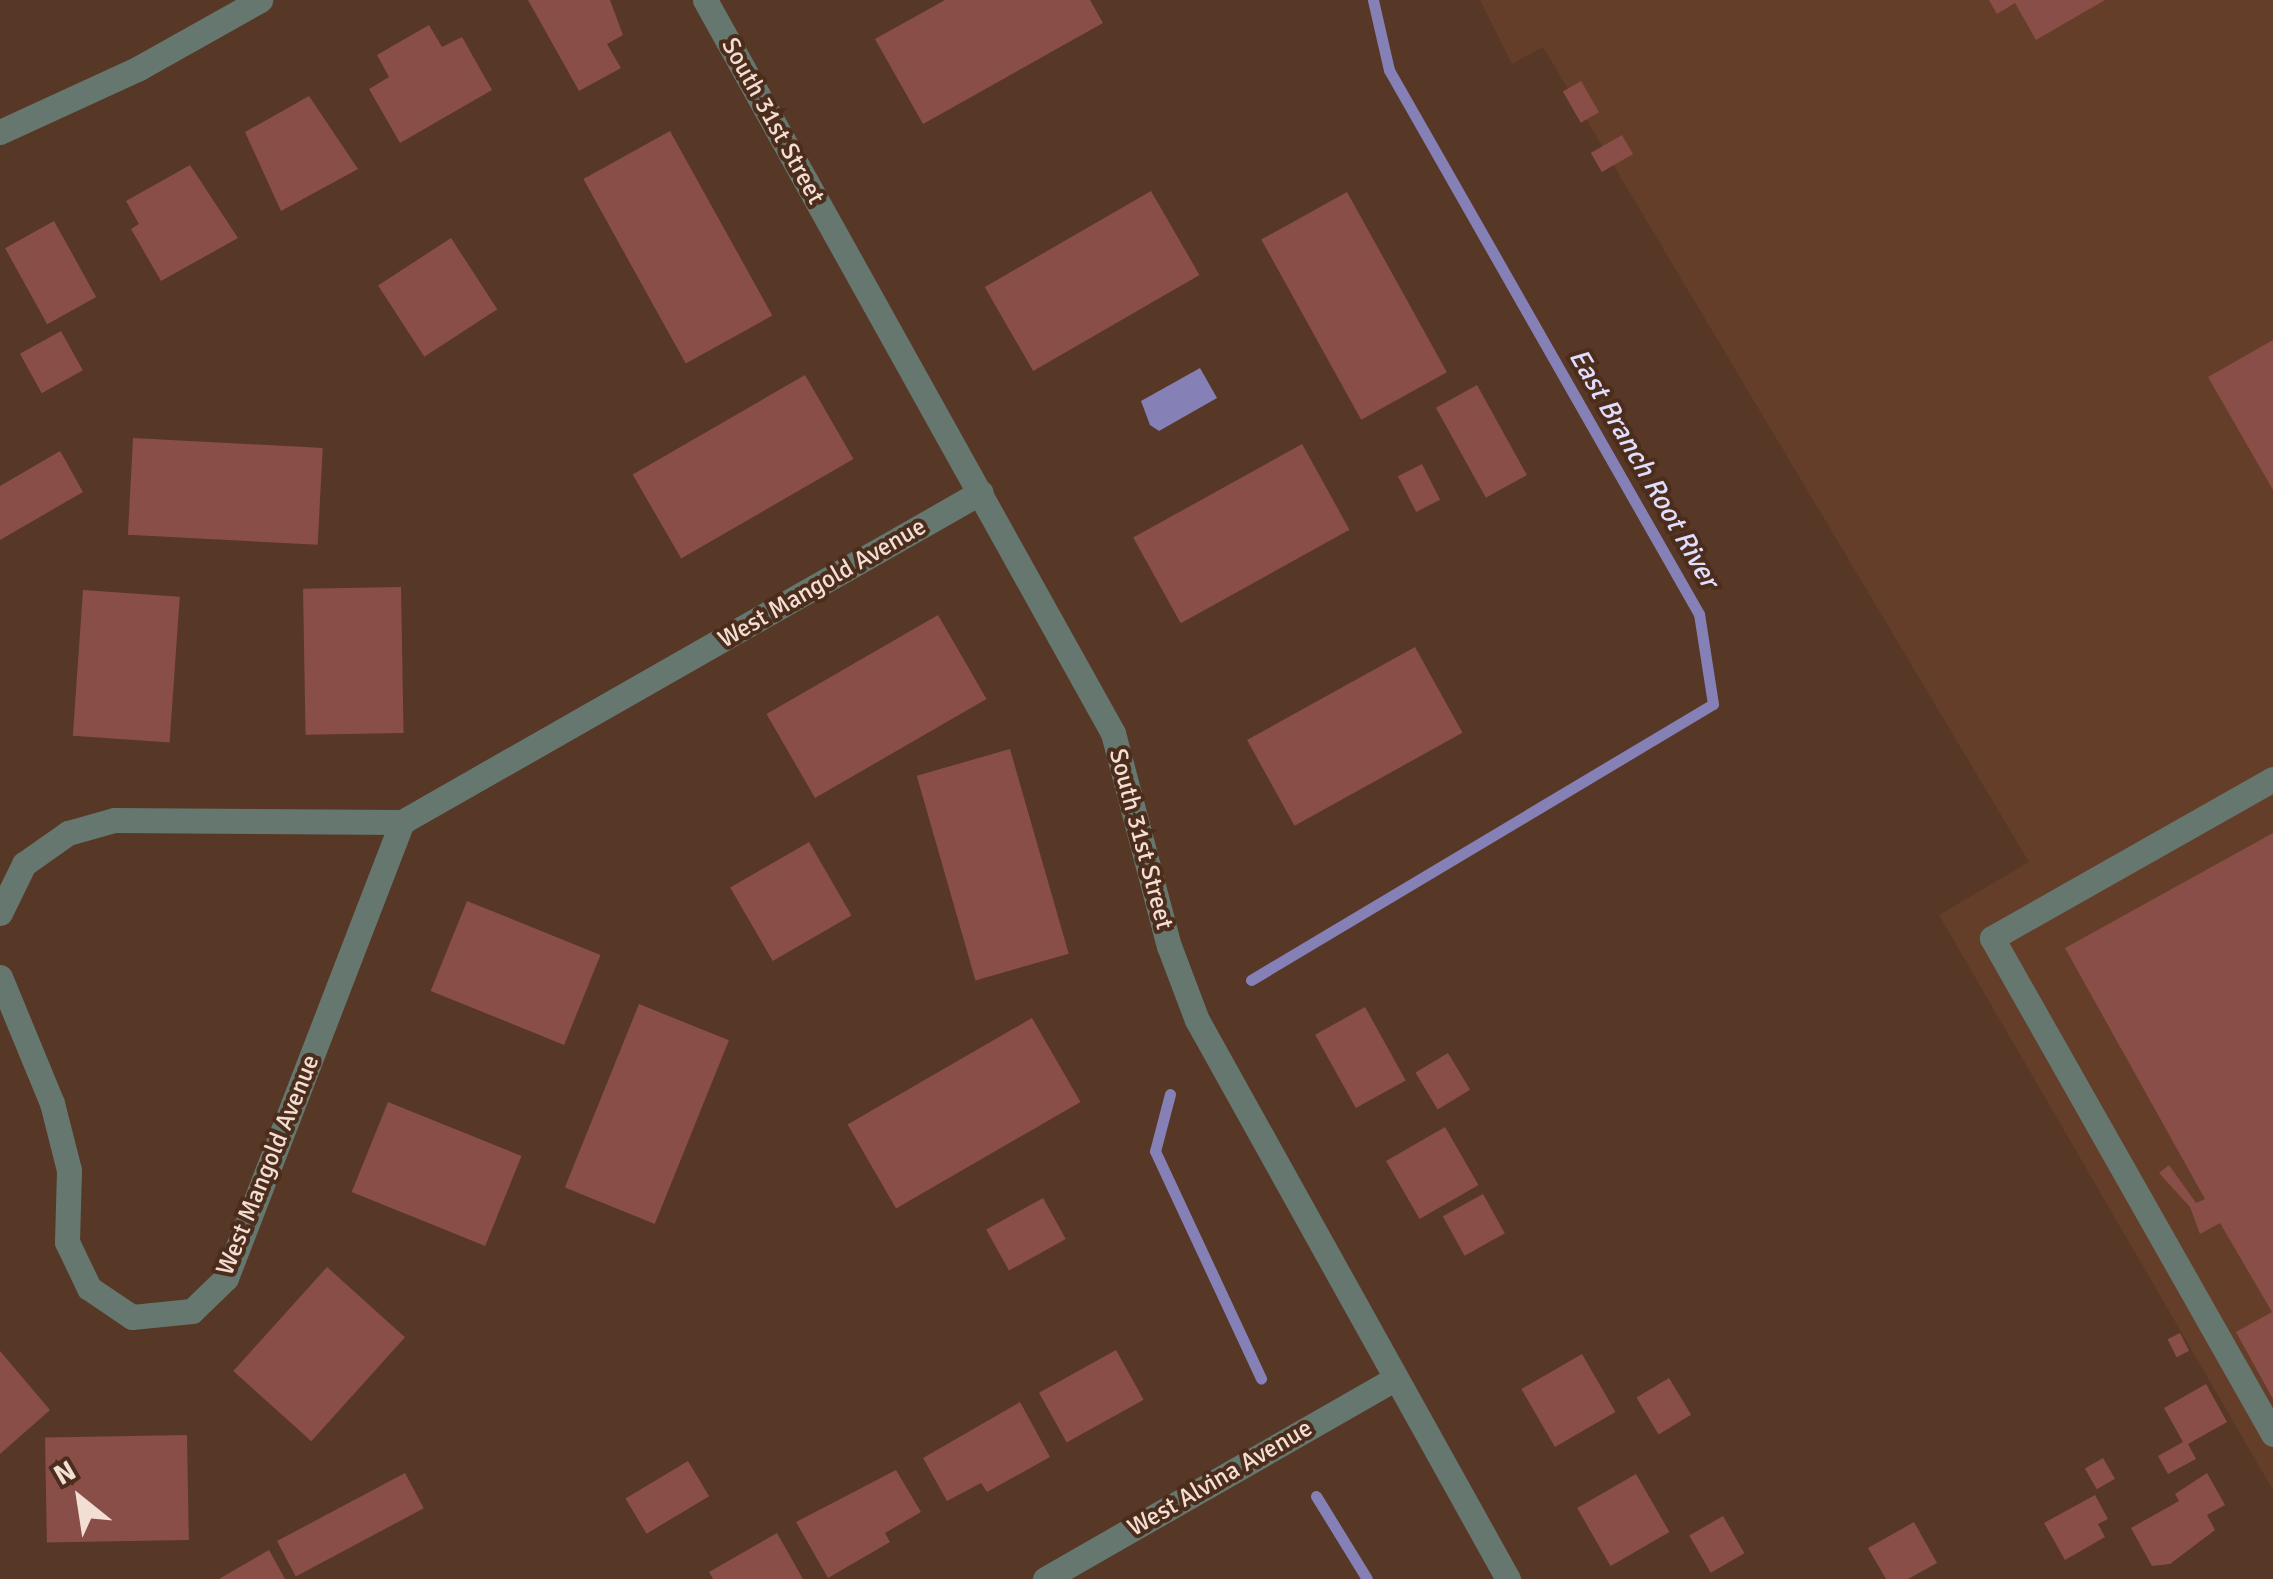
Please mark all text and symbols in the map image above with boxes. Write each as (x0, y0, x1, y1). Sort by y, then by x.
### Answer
street label: South 31st Street (715, 32, 831, 210)
water label: East Branch Root River (1562, 342, 1726, 594)
street label: West Mangold Avenue (713, 511, 931, 655)
street label: South 31st Street (1102, 745, 1180, 933)
street label: West Mangold Avenue (210, 1051, 326, 1279)
street label: West Alvina Avenue (1122, 1413, 1318, 1543)
north arrow (30, 1449, 130, 1549)
text: N (48, 1453, 82, 1493)

